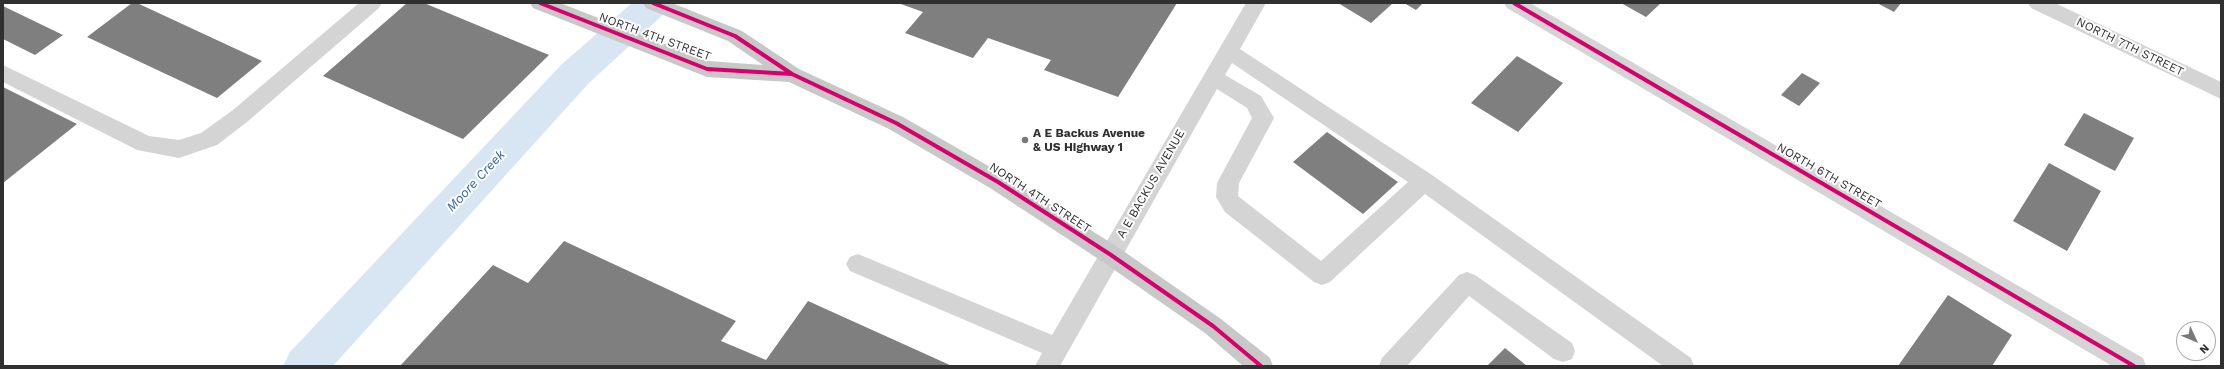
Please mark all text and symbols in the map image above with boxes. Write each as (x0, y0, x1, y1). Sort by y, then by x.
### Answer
street label: NORTH 4TH STREET (597, 10, 713, 64)
street label: NORTH 7TH STREET (2074, 15, 2186, 79)
place label: A E Backus Avenue & US Highway 1 (1033, 126, 1145, 154)
street label: A E BACKUS AVENUE (1114, 127, 1188, 241)
marker: A E Backus Avenue & US Highway 1 (1020, 135, 1030, 145)
street label: NORTH 6TH STREET (1774, 140, 1884, 212)
water label: Moore Creek (444, 147, 508, 215)
street label: NORTH 4TH STREET (987, 160, 1093, 236)
north arrow (2176, 321, 2216, 361)
text: N (2197, 342, 2212, 356)

